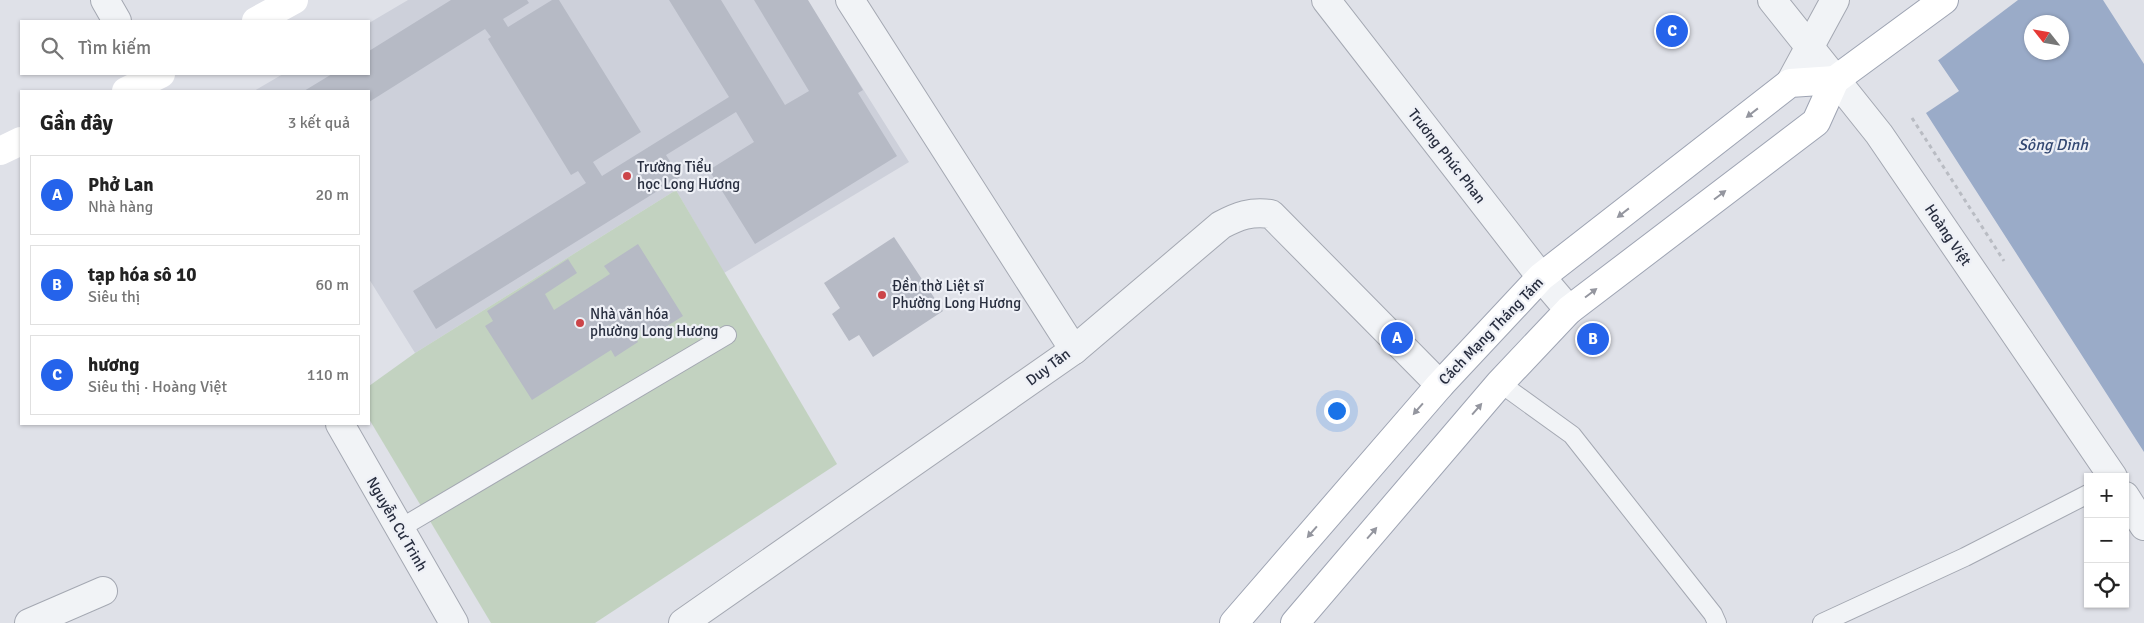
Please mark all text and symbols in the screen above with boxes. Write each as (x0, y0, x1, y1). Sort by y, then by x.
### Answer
pin: C (1656, 12, 1688, 50)
north arrow (2024, 15, 2069, 60)
search box (20, 20, 370, 75)
icon: search (38, 34, 66, 62)
text: Tìm kiếm (78, 36, 151, 60)
street label: Trương Phúc Phan (1404, 105, 1490, 207)
one-way arrow (1745, 108, 1758, 119)
text: Gần đây (40, 110, 113, 136)
text: 3 kết quả (288, 113, 350, 133)
water label: Sông Dinh (2018, 135, 2089, 155)
place label: Trường Tiểu học Long Hương (637, 158, 740, 193)
marker: Trường Tiểu học Long Hương (621, 170, 633, 182)
text: Phở Lan (88, 173, 154, 197)
text: A (52, 185, 62, 205)
text: 20 m (315, 185, 349, 205)
one-way arrow (1713, 190, 1727, 200)
text: Nhà hàng (88, 197, 153, 217)
street label: Hoàng Việt (1921, 201, 1975, 269)
one-way arrow (1616, 208, 1630, 218)
text: tạp hóa sô 10 (88, 263, 196, 287)
street label: Cách Mạng Tháng Tám (1435, 273, 1547, 389)
text: B (52, 275, 62, 295)
text: 60 m (315, 275, 349, 295)
place label: Đền thờ Liệt sĩ Phường Long Hương (892, 277, 1021, 312)
text: Siêu thị (88, 287, 140, 307)
one-way arrow (1584, 288, 1597, 299)
marker: Đền thờ Liệt sĩ Phường Long Hương (876, 289, 888, 301)
place label: Nhà văn hóa phường Long Hương (590, 305, 719, 340)
marker: Nhà văn hóa phường Long Hương (574, 317, 586, 329)
pin: A (1381, 319, 1413, 357)
pin: B (1577, 320, 1609, 358)
street label: Duy Tân (1022, 345, 1074, 389)
text: hương (88, 353, 139, 377)
text: C (52, 365, 62, 385)
text: 110 m (307, 365, 349, 385)
text: Siêu thị · Hoàng Việt (88, 377, 227, 397)
your location (1324, 398, 1350, 424)
one-way arrow (1412, 403, 1424, 415)
one-way arrow (1472, 403, 1483, 416)
street label: Nguyễn Cư Trinh (363, 473, 432, 574)
map controls (2084, 473, 2129, 608)
button: + (2084, 473, 2129, 518)
button: − (2084, 518, 2129, 563)
one-way arrow (1306, 526, 1317, 539)
one-way arrow (1366, 527, 1378, 539)
button: locate (2084, 563, 2129, 608)

